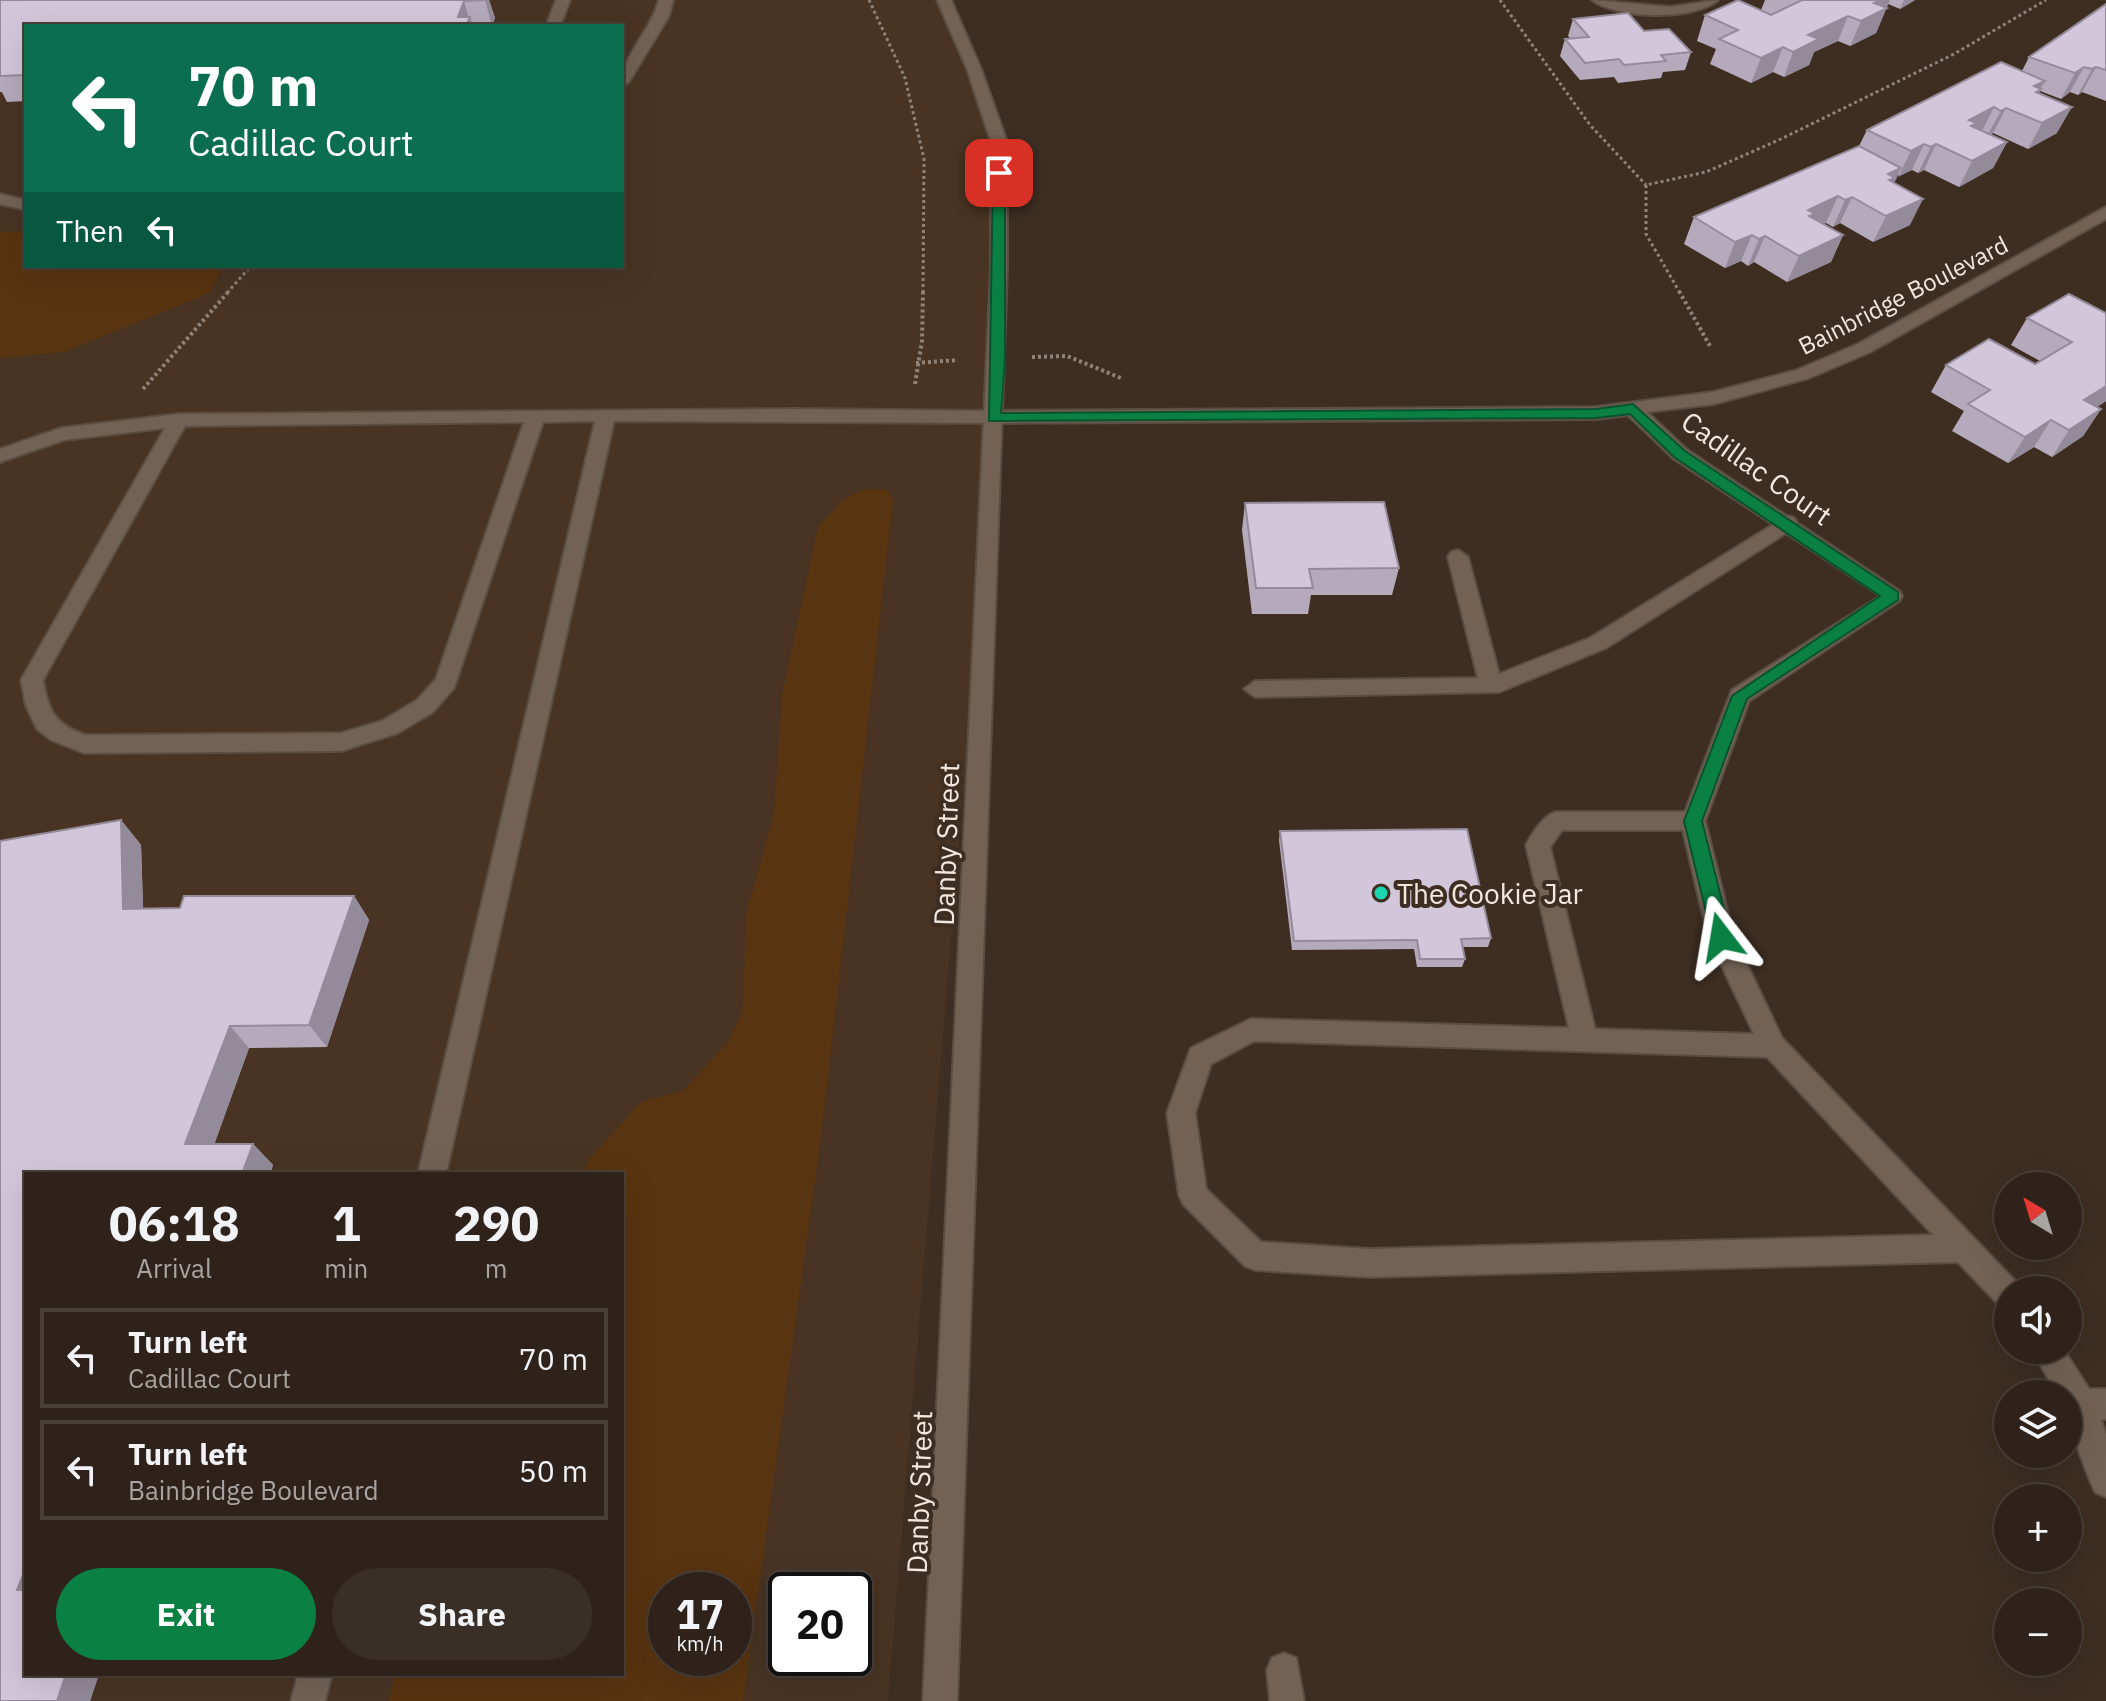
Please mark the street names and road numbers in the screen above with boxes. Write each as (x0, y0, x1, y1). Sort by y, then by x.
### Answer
street label: Bainbridge Boulevard (1793, 228, 2013, 362)
street label: Cadillac Court (1675, 403, 1839, 533)
street label: Danby Street (925, 762, 967, 926)
street label: Danby Street (898, 1410, 940, 1574)

